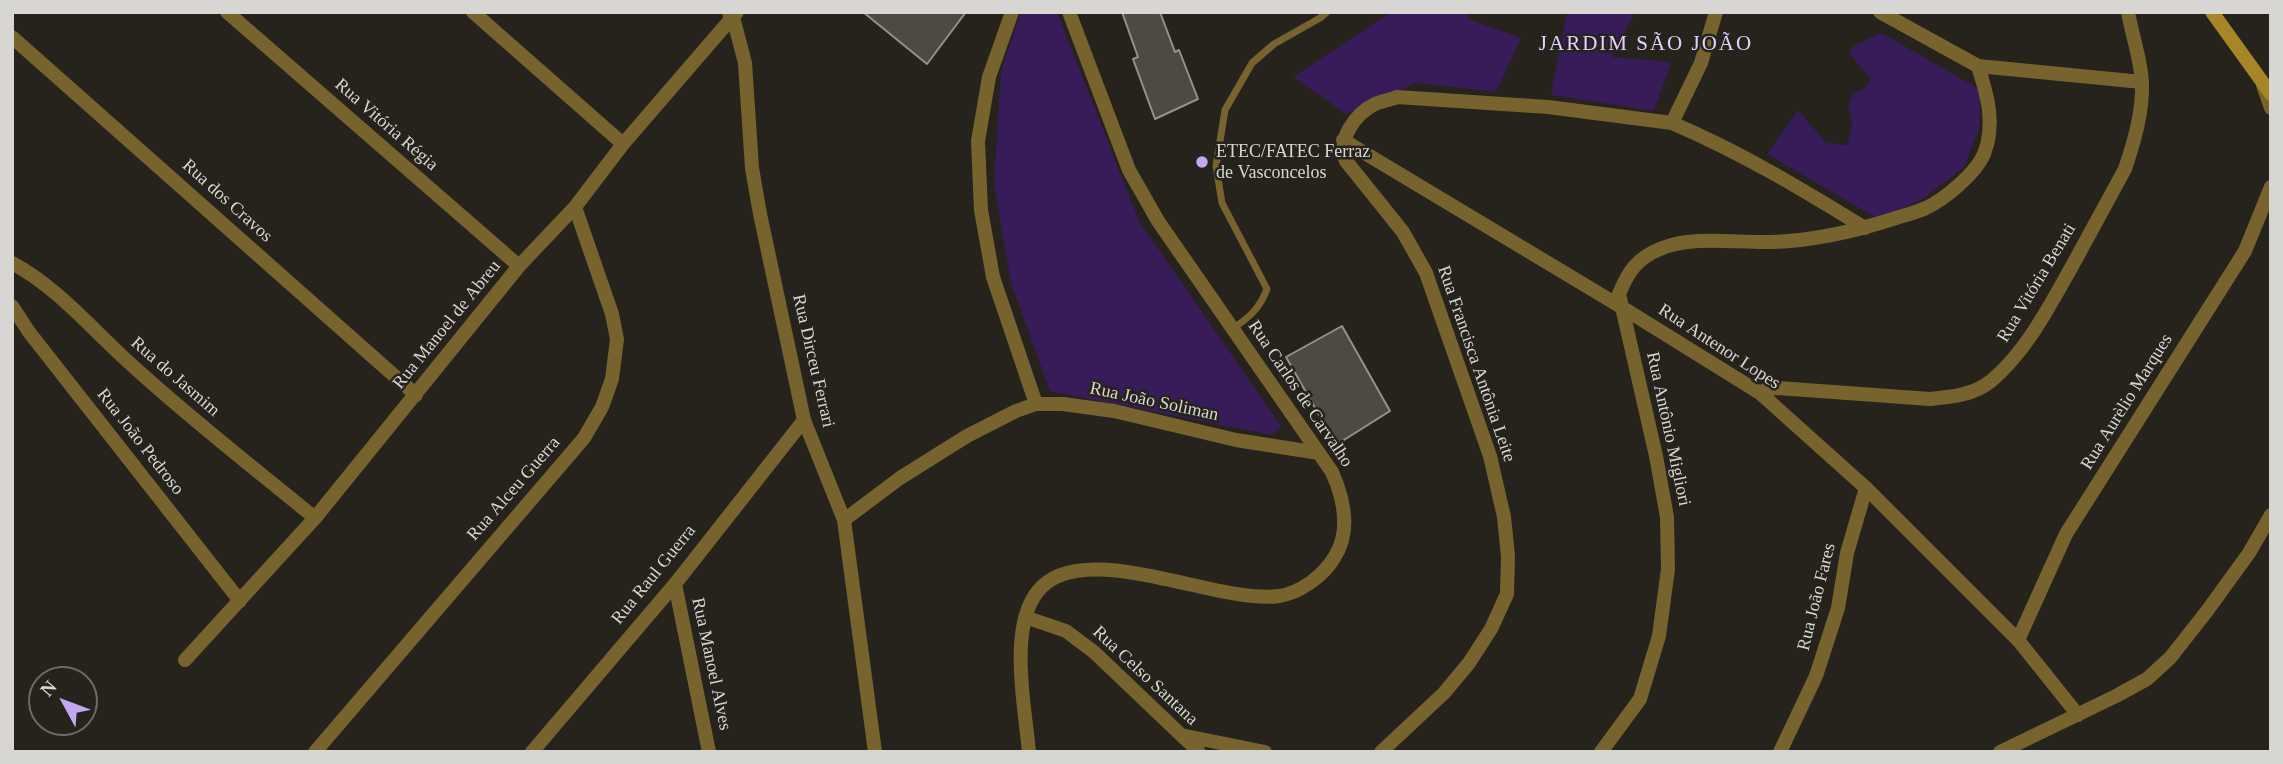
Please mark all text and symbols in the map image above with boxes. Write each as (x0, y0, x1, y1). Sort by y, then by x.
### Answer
district label: JARDIM SÃO JOÃO (1541, 31, 1751, 57)
street label: Rua Vitória Régia (330, 74, 442, 176)
place label: ETEC/FATEC Ferraz de Vasconcelos (1216, 141, 1370, 184)
marker: ETEC/FATEC Ferraz de Vasconcelos (1194, 154, 1210, 170)
street label: Rua dos Cravos (177, 155, 277, 247)
street label: Rua Vitória Benati (1993, 220, 2081, 346)
street label: Rua Manoel de Abreu (388, 256, 506, 394)
street label: Rua Francisca Antônia Leite (1432, 263, 1520, 465)
street label: Rua Dirceu Ferrari (787, 292, 839, 430)
street label: Rua Antenor Lopes (1654, 300, 1784, 394)
street label: Rua Carlos de Carvalho (1243, 316, 1357, 472)
street label: Rua Aurèlio Marques (2077, 330, 2177, 474)
street label: Rua do Jasmim (126, 332, 224, 422)
street label: Rua Antônio Migliori (1641, 350, 1695, 508)
street label: Rua João Soliman (1088, 378, 1220, 426)
street label: Rua João Pedroso (92, 385, 188, 499)
street label: Rua Alceu Guerra (463, 433, 565, 545)
street label: Rua Raul Guerra (607, 521, 701, 629)
street label: Rua João Fares (1793, 541, 1841, 653)
street label: Rua Manoel Alves (686, 596, 736, 732)
street label: Rua Celso Santana (1088, 622, 1202, 730)
north arrow (28, 666, 98, 736)
text: N (36, 676, 61, 700)

